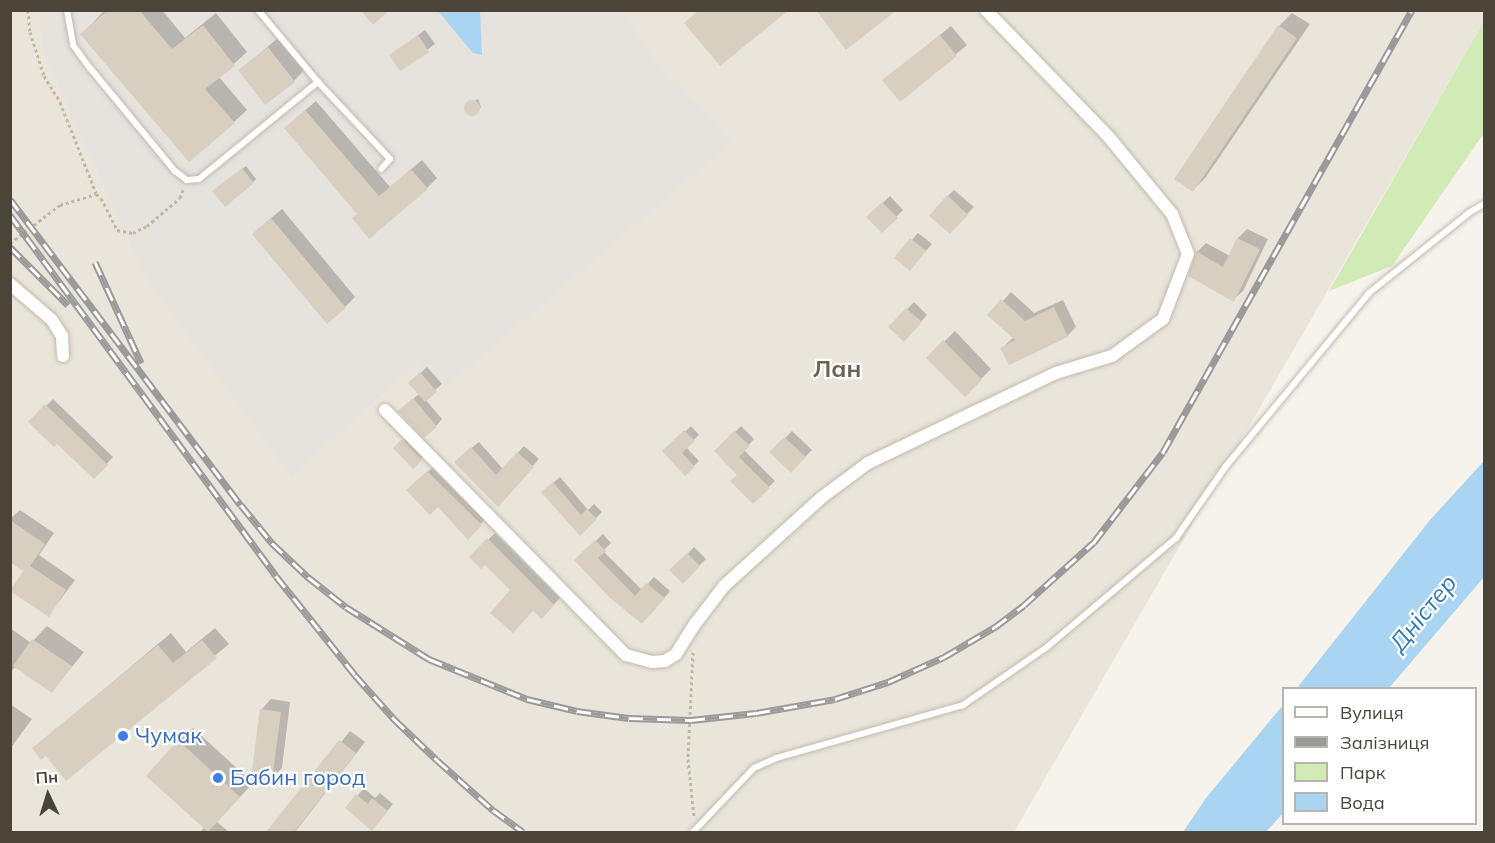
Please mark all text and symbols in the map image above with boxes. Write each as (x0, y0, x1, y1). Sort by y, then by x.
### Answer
district label: Лан (813, 355, 861, 383)
water label: Дністер (1383, 569, 1463, 657)
legend (1282, 687, 1477, 825)
text: Вулиця (1340, 701, 1404, 724)
place label: Чумак (135, 723, 202, 749)
marker: Чумак (116, 729, 130, 743)
text: Залізниця (1340, 731, 1429, 754)
text: Парк (1340, 761, 1385, 784)
north arrow (18, 765, 78, 825)
place label: Бабин город (230, 765, 365, 791)
text: Пн (35, 766, 59, 788)
marker: Бабин город (211, 771, 225, 785)
text: Вода (1340, 791, 1385, 814)

